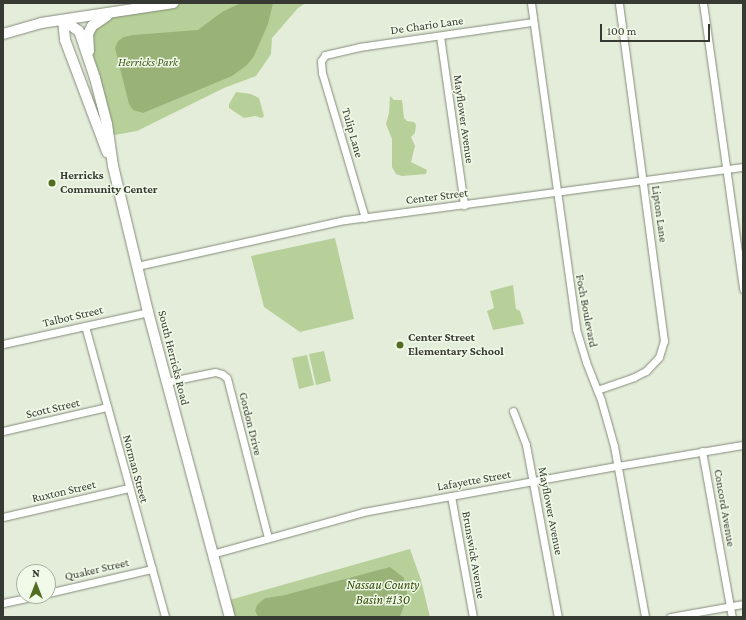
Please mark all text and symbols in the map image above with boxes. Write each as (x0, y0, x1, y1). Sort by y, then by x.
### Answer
street label: De Chario Lane (390, 14, 464, 38)
scale bar (602, 16, 712, 42)
text: 100 m (607, 24, 636, 38)
park label: Herricks Park (118, 56, 178, 70)
street label: Mayflower Avenue (450, 74, 476, 164)
street label: Tulip Lane (338, 107, 366, 159)
place label: Herricks Community Center (60, 169, 158, 197)
marker: Herricks Community Center (47, 178, 57, 188)
street label: Lipton Lane (648, 185, 670, 243)
street label: Center Street (405, 186, 469, 208)
street label: Foch Boulevard (572, 273, 600, 349)
street label: Talbot Street (42, 303, 104, 331)
street label: South Herricks Road (154, 309, 192, 407)
place label: Center Street Elementary School (408, 331, 504, 359)
marker: Center Street Elementary School (395, 340, 405, 350)
street label: Gordon Drive (235, 391, 265, 457)
street label: Scott Street (25, 396, 81, 422)
street label: Norman Street (119, 433, 151, 505)
street label: Mayflower Avenue (534, 466, 566, 556)
street label: Lafayette Street (436, 467, 512, 495)
street label: Concord Avenue (710, 468, 738, 548)
street label: Ruxton Street (31, 478, 97, 506)
street label: Brunswick Avenue (458, 510, 488, 600)
street label: Quaker Street (63, 556, 131, 584)
north arrow (16, 564, 56, 604)
text: N (32, 567, 40, 579)
water label: Nassau County Basin #130 (346, 578, 420, 609)

